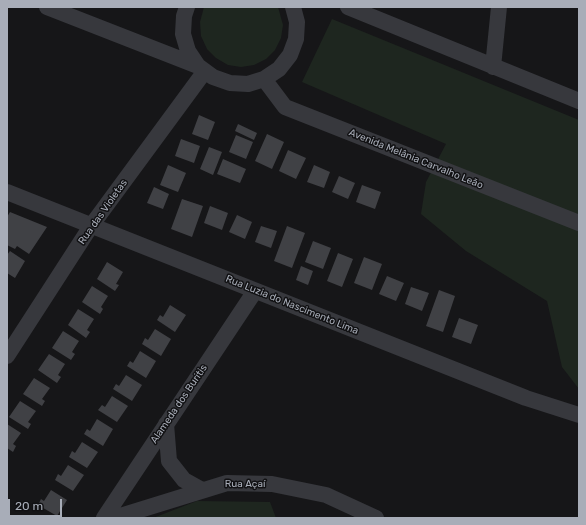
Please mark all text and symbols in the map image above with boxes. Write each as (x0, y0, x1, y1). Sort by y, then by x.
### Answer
street label: Avenida Melânia Carvalho Leão (347, 127, 485, 191)
street label: Rua das Violetas (76, 177, 130, 247)
street label: Rua Luzia do Nascimento Lima (224, 273, 360, 337)
street label: Alameda dos Buritis (148, 362, 210, 446)
street label: Rua Açaí (225, 478, 265, 490)
scale bar (10, 491, 64, 517)
text: 20 m (15, 499, 43, 513)

